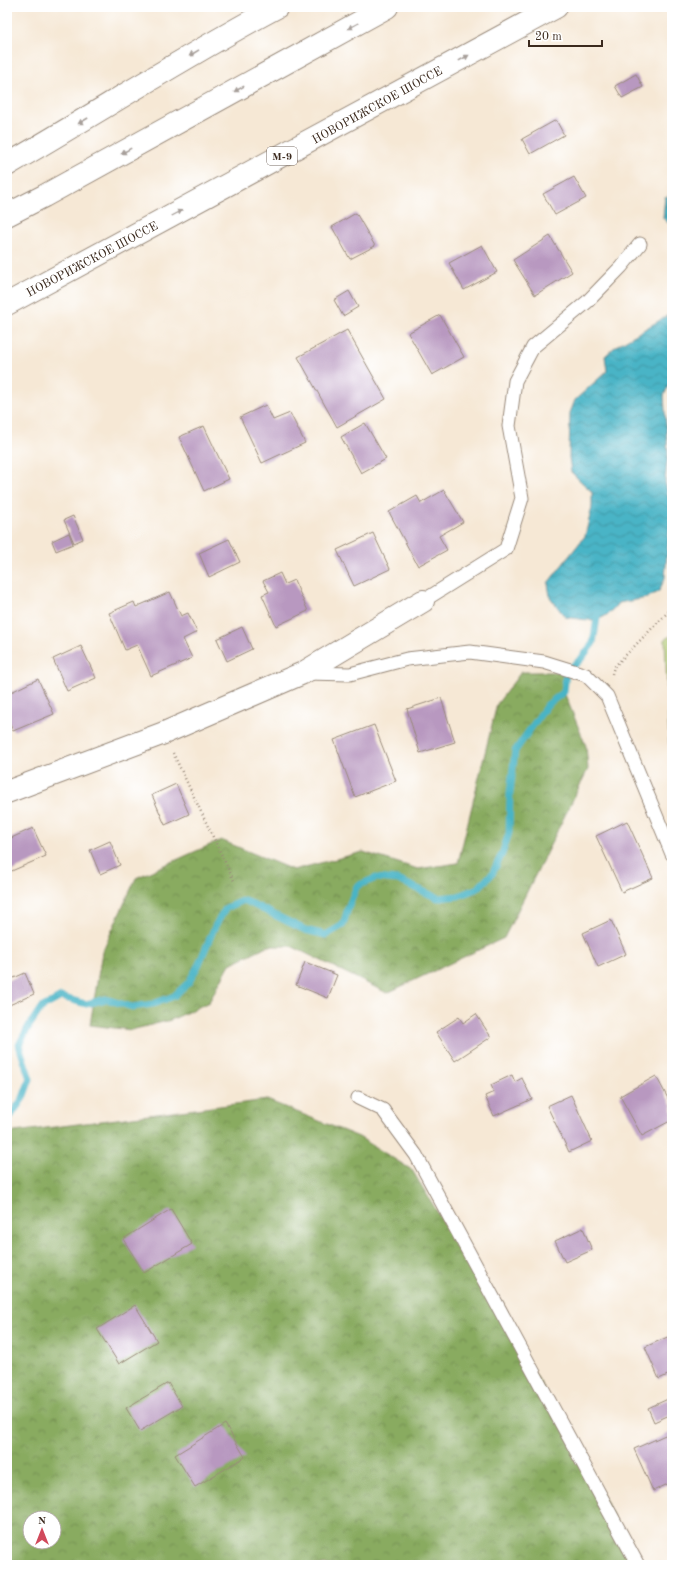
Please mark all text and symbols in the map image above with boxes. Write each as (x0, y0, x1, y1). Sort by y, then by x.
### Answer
one-way arrow (347, 22, 359, 29)
scale bar (529, 22, 602, 48)
text: 20 m (535, 31, 562, 43)
one-way arrow (188, 50, 200, 57)
one-way arrow (458, 54, 470, 61)
street label: НОВОРИЖСКОЕ ШОССЕ (310, 65, 445, 147)
one-way arrow (234, 85, 245, 92)
one-way arrow (77, 117, 89, 124)
road number: М-9 (267, 147, 297, 165)
one-way arrow (120, 148, 131, 155)
one-way arrow (171, 210, 183, 217)
street label: НОВОРИЖСКОЕ ШОССЕ (25, 220, 160, 300)
north arrow (22, 1510, 62, 1550)
text: N (38, 1516, 47, 1527)

